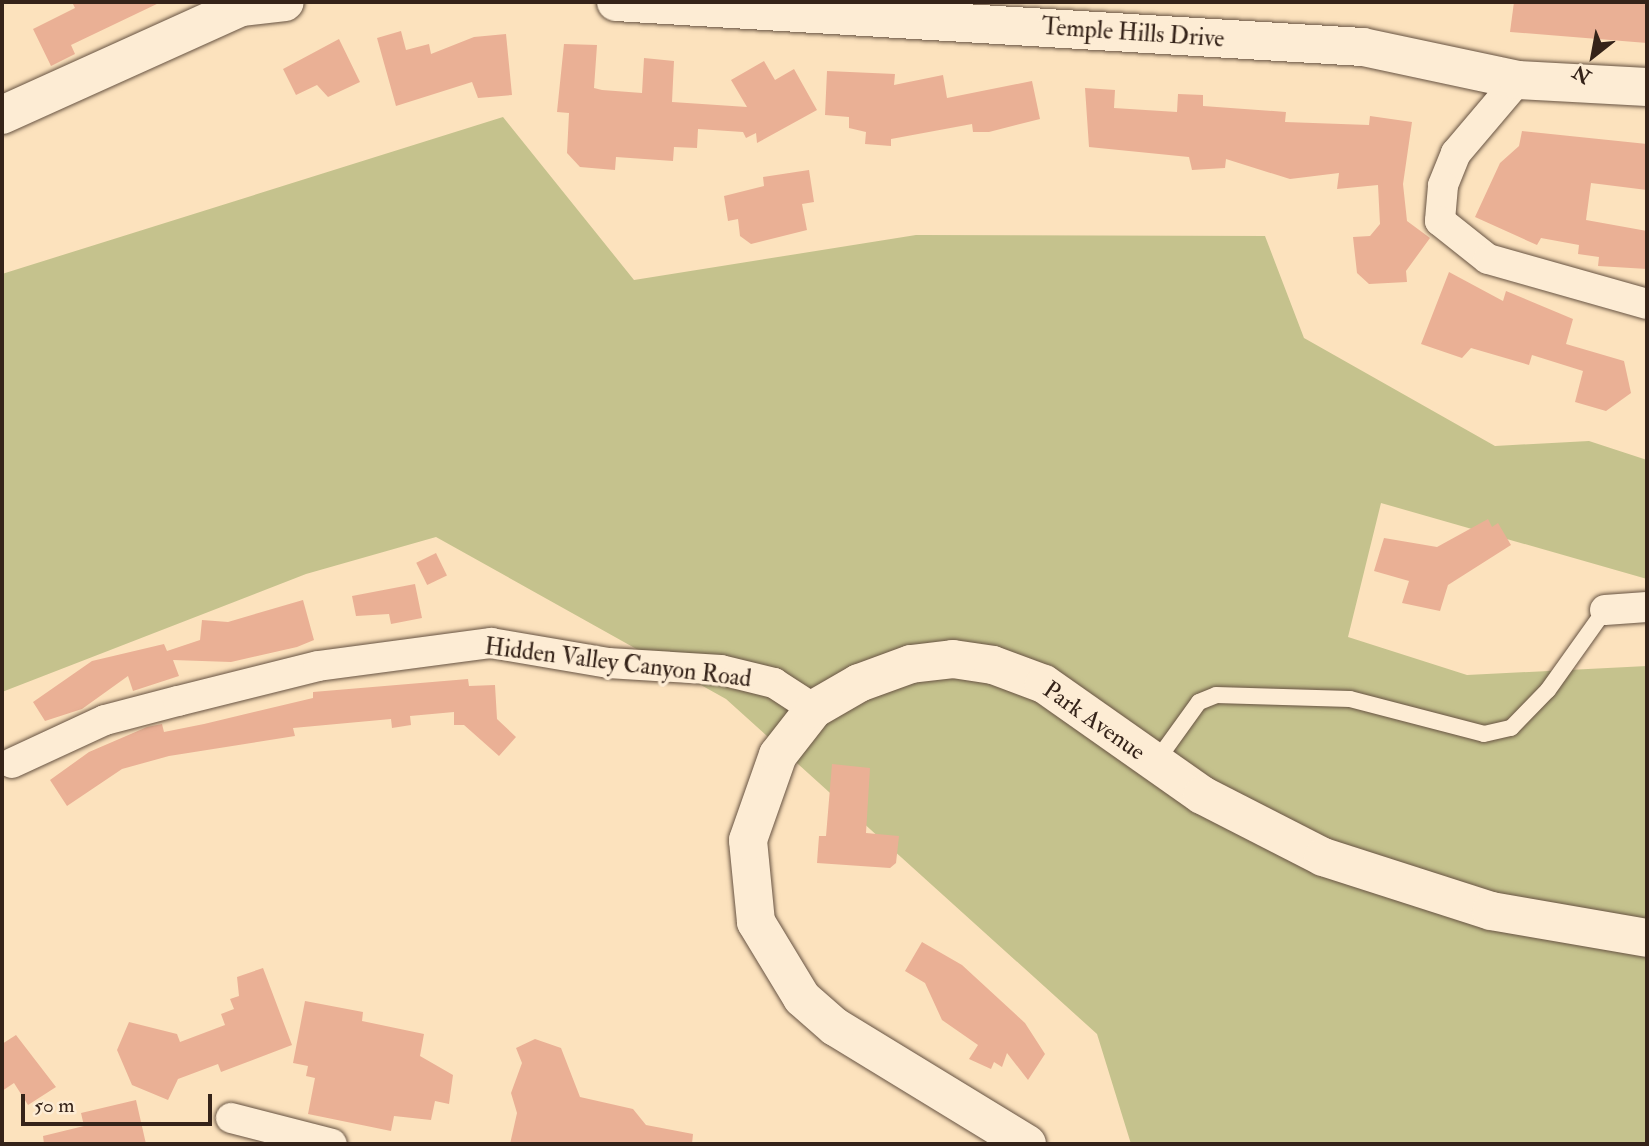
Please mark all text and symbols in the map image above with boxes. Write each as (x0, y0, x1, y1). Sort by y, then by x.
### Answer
street label: Temple Hills Drive (1041, 12, 1225, 54)
north arrow (1558, 21, 1628, 91)
text: N (1569, 59, 1596, 89)
street label: Hidden Valley Canyon Road (483, 632, 753, 694)
street label: Park Avenue (1037, 675, 1151, 767)
scale bar (24, 1080, 215, 1124)
text: 50 m (34, 1092, 75, 1119)

